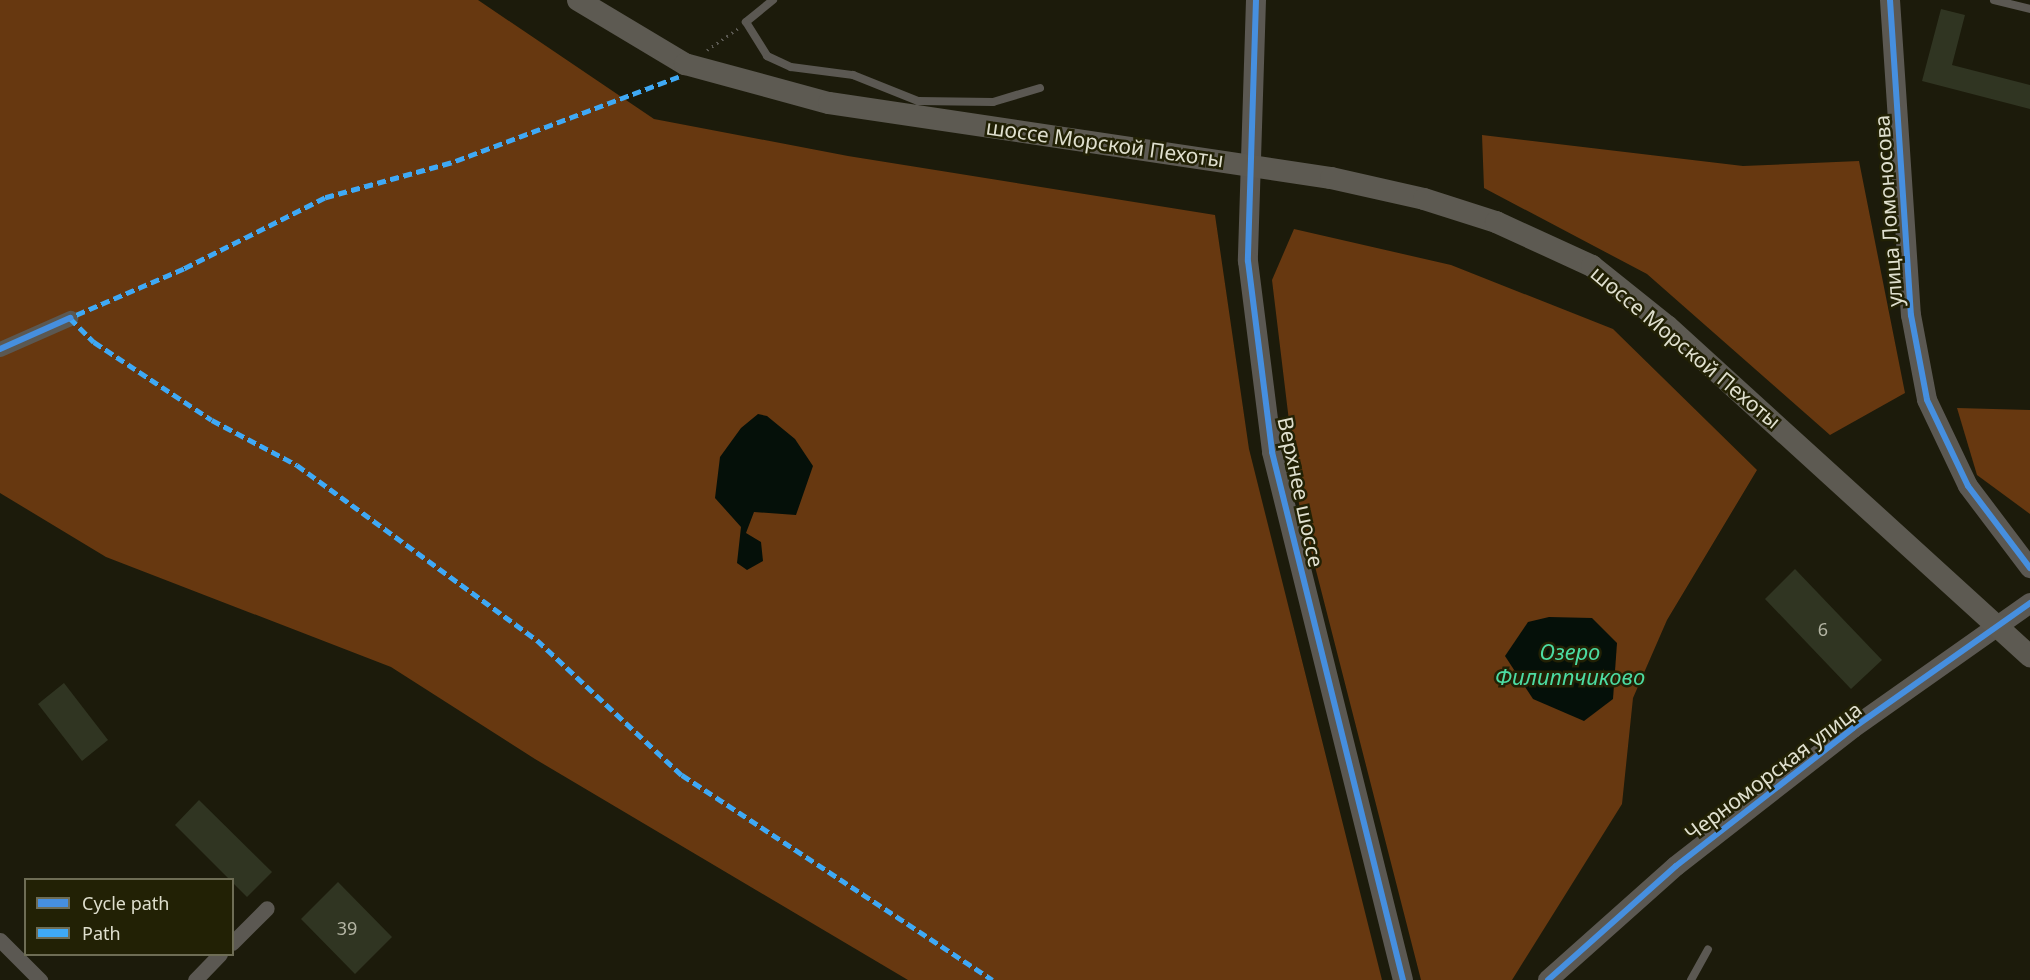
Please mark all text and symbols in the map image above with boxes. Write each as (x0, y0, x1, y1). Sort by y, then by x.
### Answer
street label: шоссе Морской Пехоты (985, 114, 1225, 172)
street label: улица Ломоносова (1869, 114, 1907, 308)
street label: шоссе Морской Пехоты (1586, 260, 1786, 434)
street label: Верхнее шоссе (1273, 415, 1329, 569)
house number: 6 (1818, 618, 1828, 640)
water label: Озеро Филиппчиково (1495, 638, 1645, 690)
street label: Черноморская улица (1680, 696, 1866, 846)
legend (24, 878, 234, 956)
text: Cycle path (82, 891, 169, 915)
house number: 39 (337, 917, 357, 939)
text: Path (82, 921, 121, 945)

